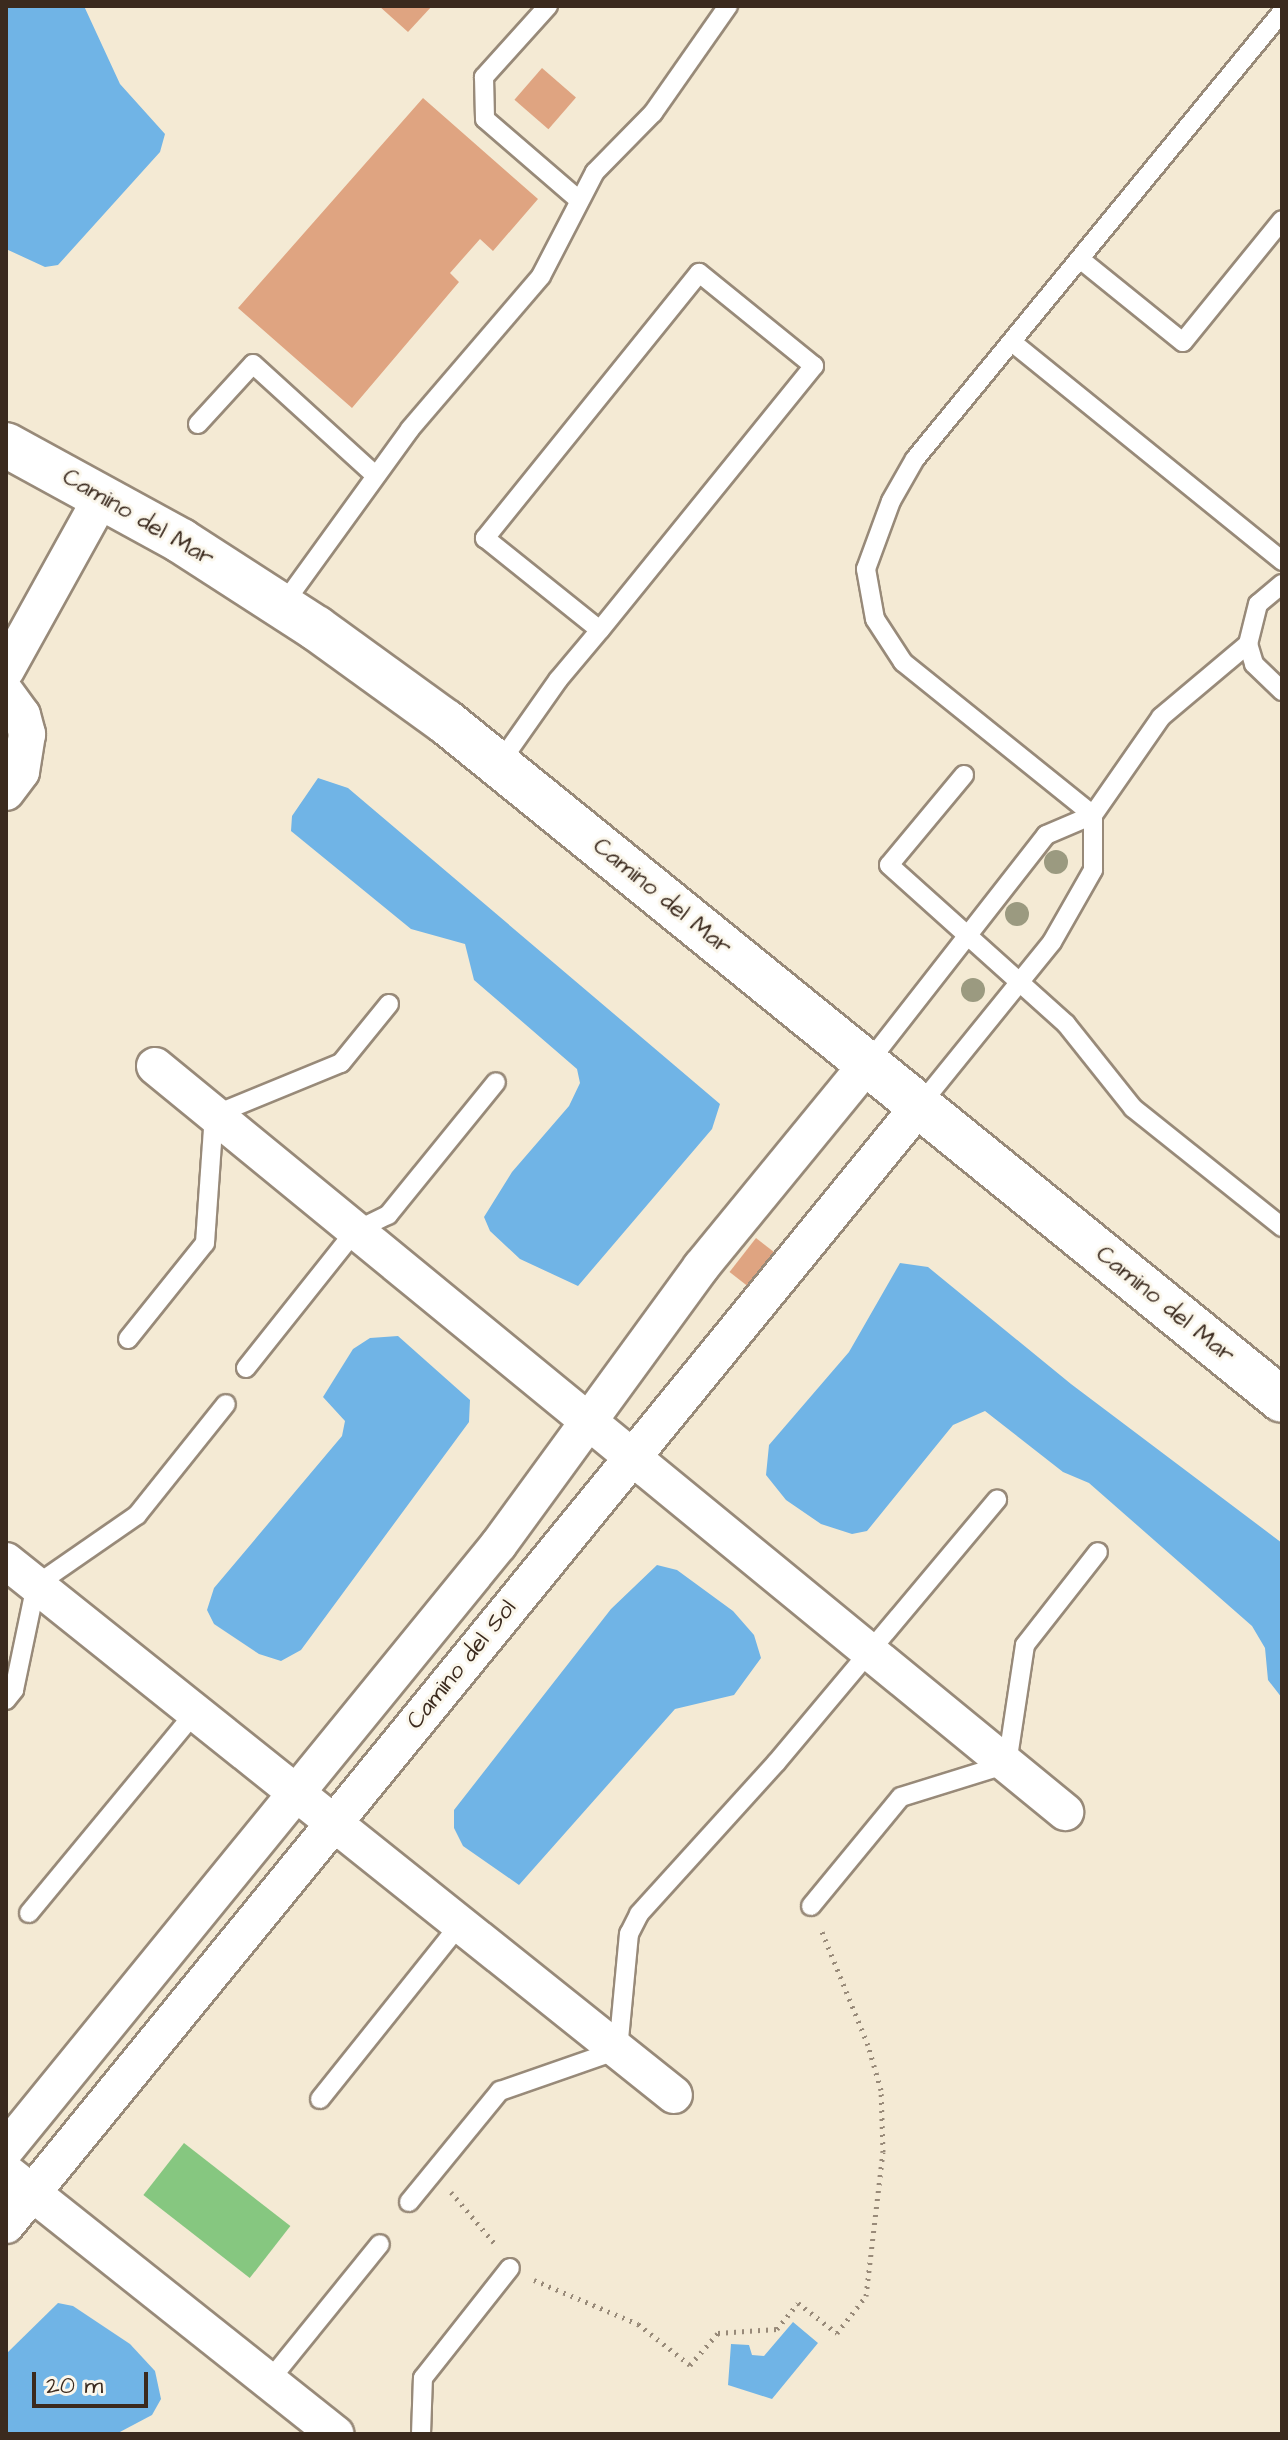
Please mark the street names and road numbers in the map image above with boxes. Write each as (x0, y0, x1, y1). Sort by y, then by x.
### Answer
street label: Camino del Mar (57, 463, 219, 573)
street label: Camino del Mar (587, 832, 737, 962)
street label: Camino del Mar (1090, 1240, 1240, 1370)
street label: Camino del Sol (401, 1595, 523, 1735)

